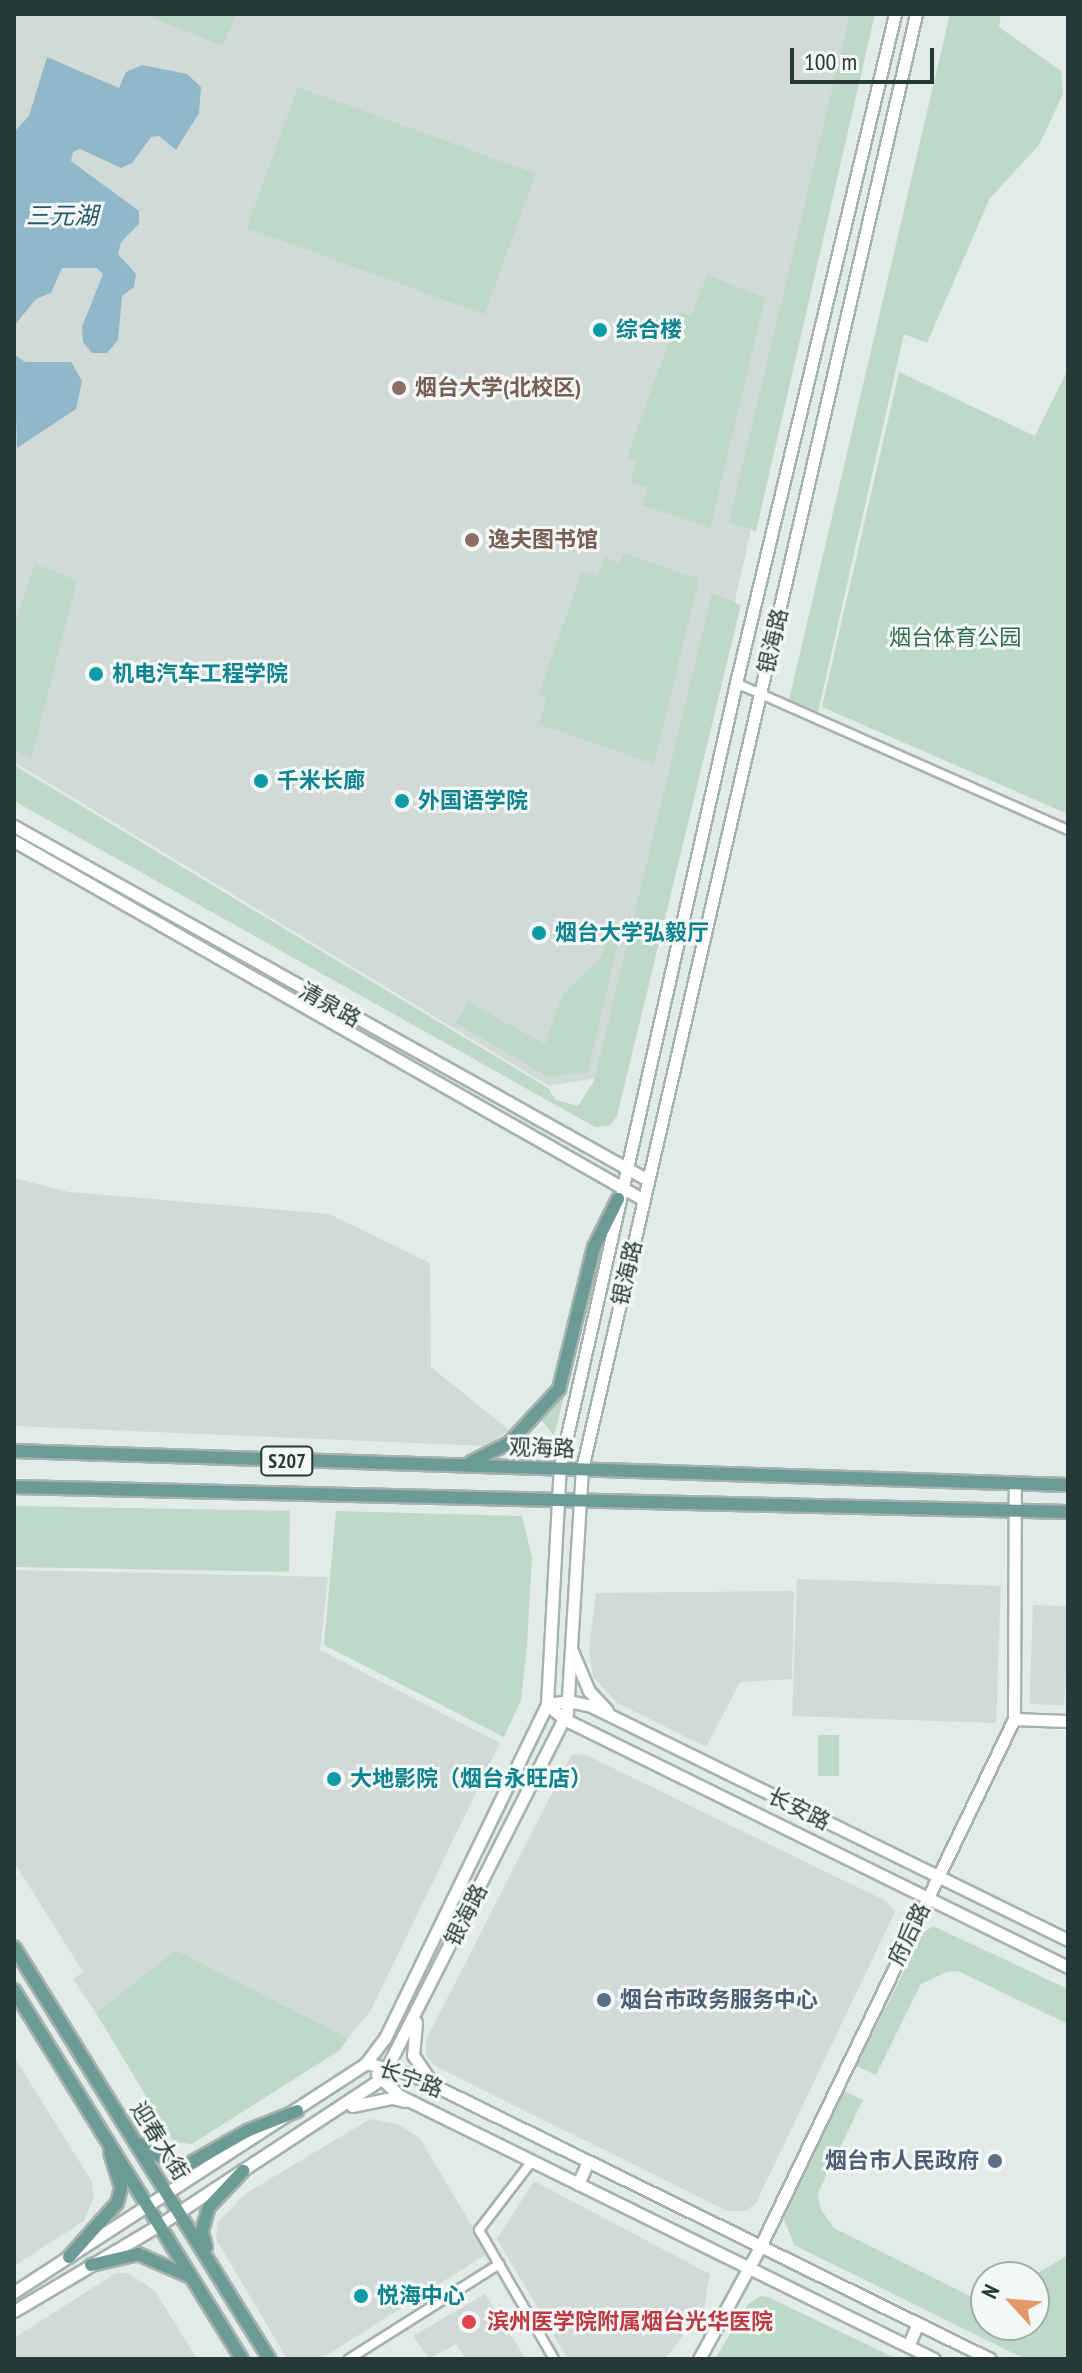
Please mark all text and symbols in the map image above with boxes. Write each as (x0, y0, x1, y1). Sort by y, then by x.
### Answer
scale bar (794, 32, 938, 82)
text: 100 m (804, 46, 857, 77)
water label: 三元湖 (26, 202, 98, 230)
place label: 综合楼 (616, 317, 682, 343)
marker: 综合楼 (591, 321, 609, 339)
place label: 烟台大学(北校区) (415, 375, 581, 401)
marker: 烟台大学(北校区) (390, 379, 408, 397)
place label: 逸夫图书馆 (488, 527, 598, 553)
marker: 逸夫图书馆 (463, 531, 481, 549)
street label: 银海路 (753, 606, 793, 676)
park label: 烟台体育公园 (889, 625, 1021, 651)
place label: 机电汽车工程学院 (112, 661, 288, 687)
marker: 机电汽车工程学院 (87, 665, 105, 683)
place label: 千米长廊 (277, 768, 365, 794)
marker: 千米长廊 (252, 772, 270, 790)
place label: 外国语学院 (418, 788, 528, 814)
marker: 外国语学院 (393, 792, 411, 810)
place label: 烟台大学弘毅厅 (555, 920, 709, 946)
marker: 烟台大学弘毅厅 (530, 924, 548, 942)
street label: 清泉路 (295, 977, 365, 1033)
street label: 银海路 (607, 1238, 647, 1308)
street label: 观海路 (509, 1434, 575, 1462)
road number: S207 (259, 1445, 315, 1477)
place label: 大地影院（烟台永旺店） (350, 1766, 592, 1792)
marker: 大地影院（烟台永旺店） (325, 1770, 343, 1788)
street label: 长安路 (764, 1783, 834, 1835)
street label: 银海路 (439, 1880, 493, 1950)
street label: 府后路 (883, 1899, 935, 1969)
place label: 烟台市政务服务中心 (620, 1987, 818, 2013)
marker: 烟台市政务服务中心 (595, 1991, 613, 2009)
street label: 长宁路 (375, 2055, 447, 2103)
street label: 迎春大街 (125, 2097, 195, 2185)
place label: 烟台市人民政府 (825, 2148, 979, 2174)
marker: 烟台市人民政府 (986, 2152, 1004, 2170)
north arrow (970, 2261, 1050, 2341)
text: N (975, 2280, 1005, 2303)
place label: 悦海中心 (377, 2283, 465, 2309)
marker: 悦海中心 (352, 2287, 370, 2305)
place label: 滨州医学院附属烟台光华医院 (487, 2309, 773, 2335)
marker: 滨州医学院附属烟台光华医院 (458, 2311, 480, 2333)

